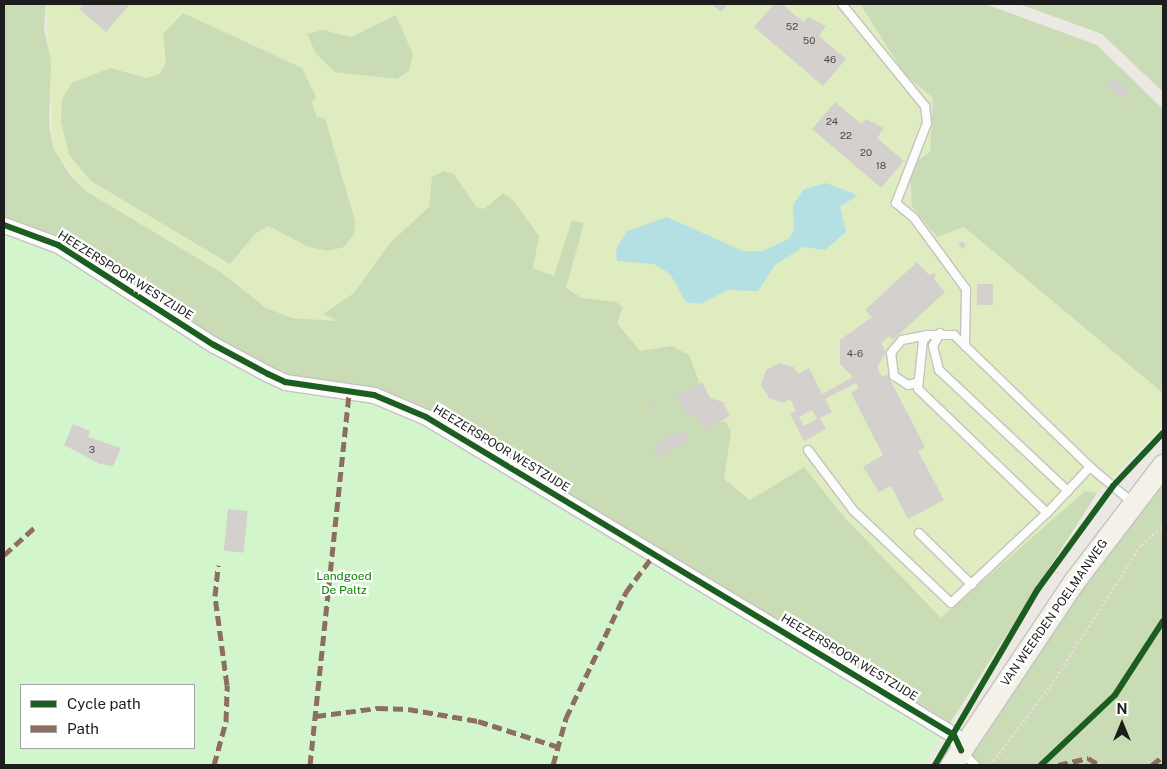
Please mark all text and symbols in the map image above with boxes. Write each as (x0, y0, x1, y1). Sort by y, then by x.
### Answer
house number: 52 (786, 21, 798, 33)
house number: 50 (803, 35, 815, 47)
house number: 46 (824, 54, 836, 66)
house number: 24 (826, 116, 838, 128)
house number: 22 (840, 130, 852, 142)
house number: 20 (860, 147, 872, 159)
house number: 18 (876, 160, 886, 172)
street label: HEEZERSPOOR WESTZIJDE (55, 228, 195, 324)
house number: 4-6 (847, 348, 863, 360)
street label: HEEZERSPOOR WESTZIJDE (430, 402, 572, 496)
house number: 3 (89, 444, 95, 456)
street label: VAN WEERDEN POELMANWEG (999, 537, 1111, 689)
park label: Landgoed De Paltz (316, 570, 372, 598)
street label: HEEZERSPOOR WESTZIJDE (778, 611, 920, 705)
legend (20, 684, 195, 749)
text: Cycle path (67, 695, 141, 712)
north arrow (1097, 699, 1147, 749)
text: N (1117, 701, 1127, 717)
text: Path (67, 720, 99, 737)

